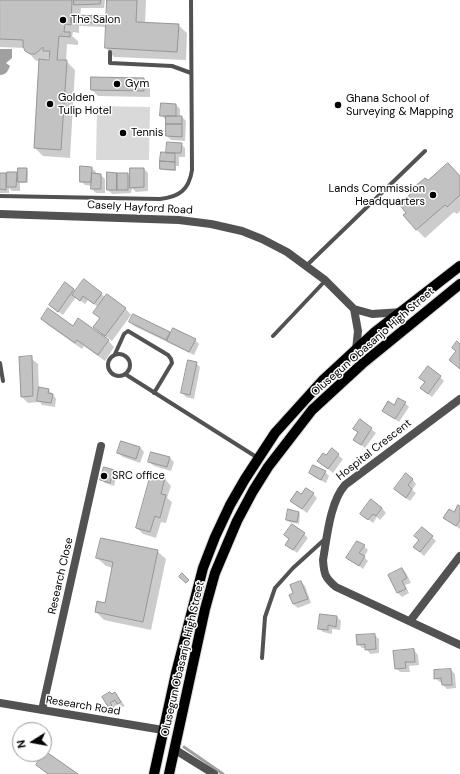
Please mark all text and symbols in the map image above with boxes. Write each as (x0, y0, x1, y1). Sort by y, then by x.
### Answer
place label: The Salon (71, 13, 120, 27)
marker: The Salon (58, 15, 68, 25)
place label: Gym (125, 77, 149, 91)
marker: Gym (112, 79, 122, 89)
place label: Golden Tulip Hotel (58, 91, 111, 117)
place label: Ghana School of Surveying & Mapping (346, 92, 454, 118)
marker: Golden Tulip Hotel (45, 99, 55, 109)
marker: Ghana School of Surveying & Mapping (333, 100, 343, 110)
place label: Tennis (131, 126, 163, 140)
marker: Tennis (118, 128, 128, 138)
place label: Lands Commission Headquarters (328, 182, 425, 208)
marker: Lands Commission Headquarters (428, 190, 438, 200)
street label: Casely Hayford Road (87, 199, 193, 217)
street label: Olusegun Obasanjo High Street (309, 285, 437, 399)
street label: Hospital Crescent (334, 417, 414, 483)
place label: SRC office (112, 469, 165, 483)
marker: SRC office (99, 471, 109, 481)
street label: Research Close (46, 536, 76, 616)
street label: Olusegun Obasanjo High Street (159, 580, 207, 738)
street label: Research Road (45, 694, 121, 718)
north arrow (12, 722, 52, 762)
text: N (14, 739, 29, 749)

